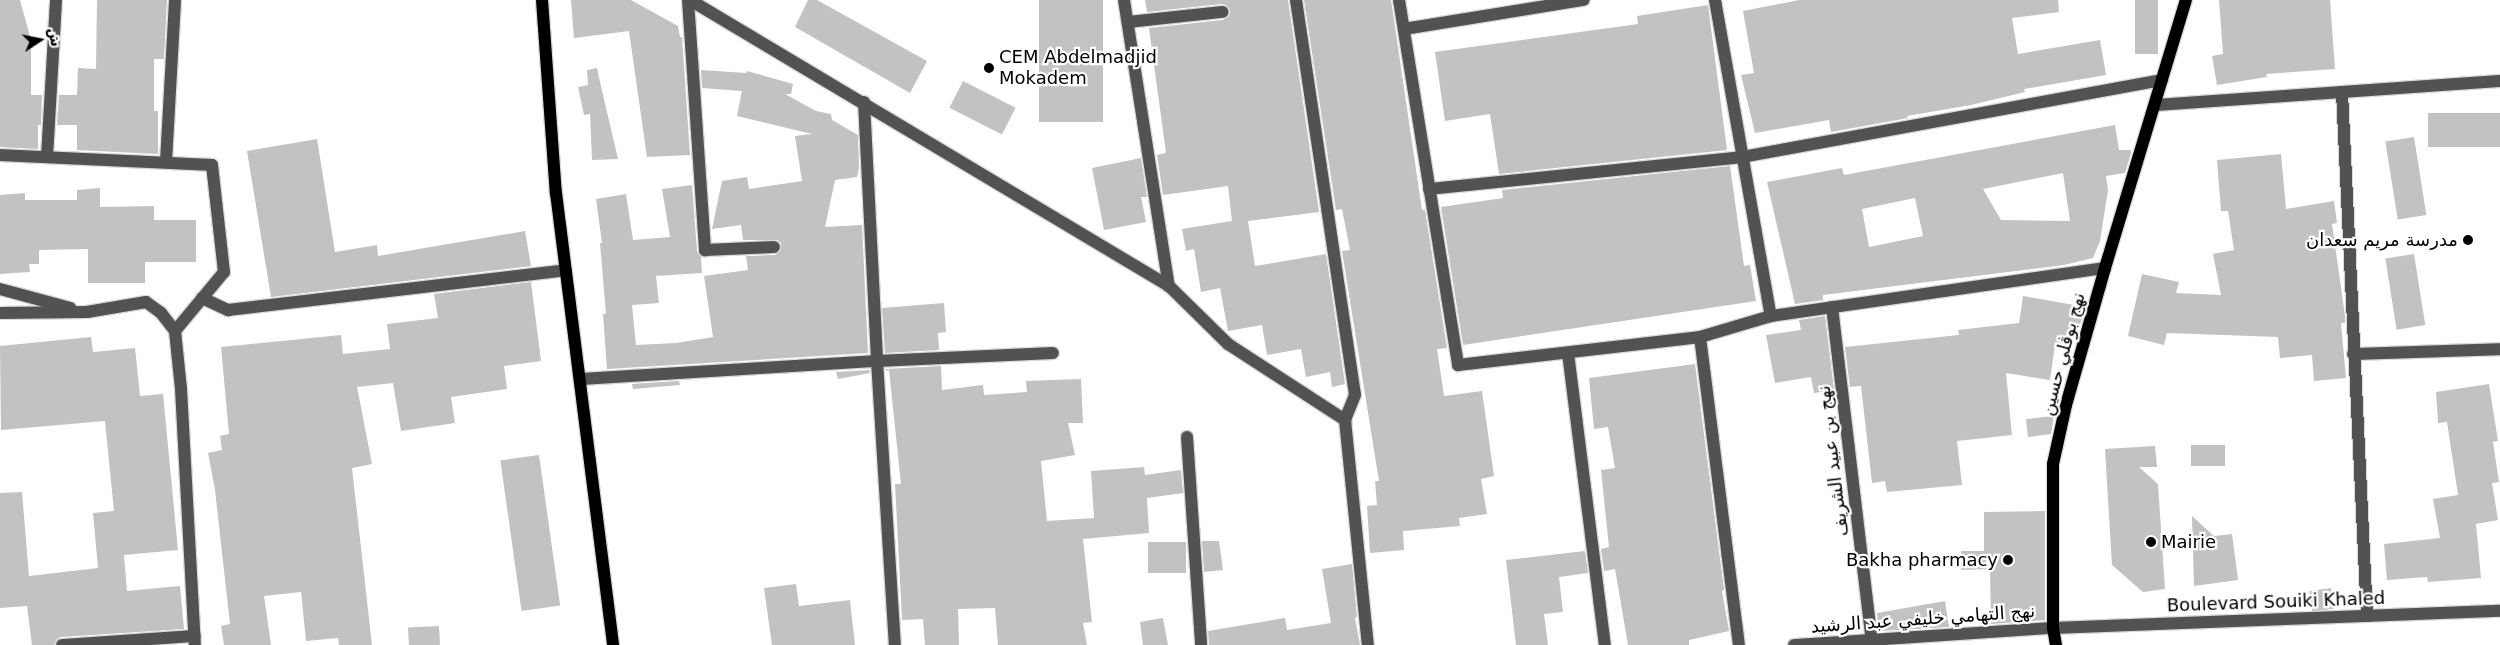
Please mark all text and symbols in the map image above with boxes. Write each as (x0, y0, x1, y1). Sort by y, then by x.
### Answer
north arrow (15, 15, 65, 65)
text: ش (45, 26, 64, 48)
place label: CEM Abdelmadjid Mokadem (999, 47, 1157, 90)
marker: CEM Abdelmadjid Mokadem (983, 62, 995, 74)
place label: مدرسة مريم سعدان (2306, 229, 2458, 251)
marker: مدرسة مريم سعدان (2462, 234, 2474, 246)
street label: نهج بوڨلي حسين (2036, 290, 2090, 418)
street label: نهج بن عبيد الشريف (1813, 384, 1853, 538)
place label: Mairie (2161, 531, 2216, 553)
marker: Mairie (2145, 536, 2157, 548)
place label: Bakha pharmacy (1846, 549, 1998, 571)
marker: Bakha pharmacy (2002, 554, 2014, 566)
street label: Boulevard Souiki Khaled (2166, 587, 2386, 617)
street label: نهج التهامي خليفي عبد الرشيد (1810, 600, 2036, 638)

